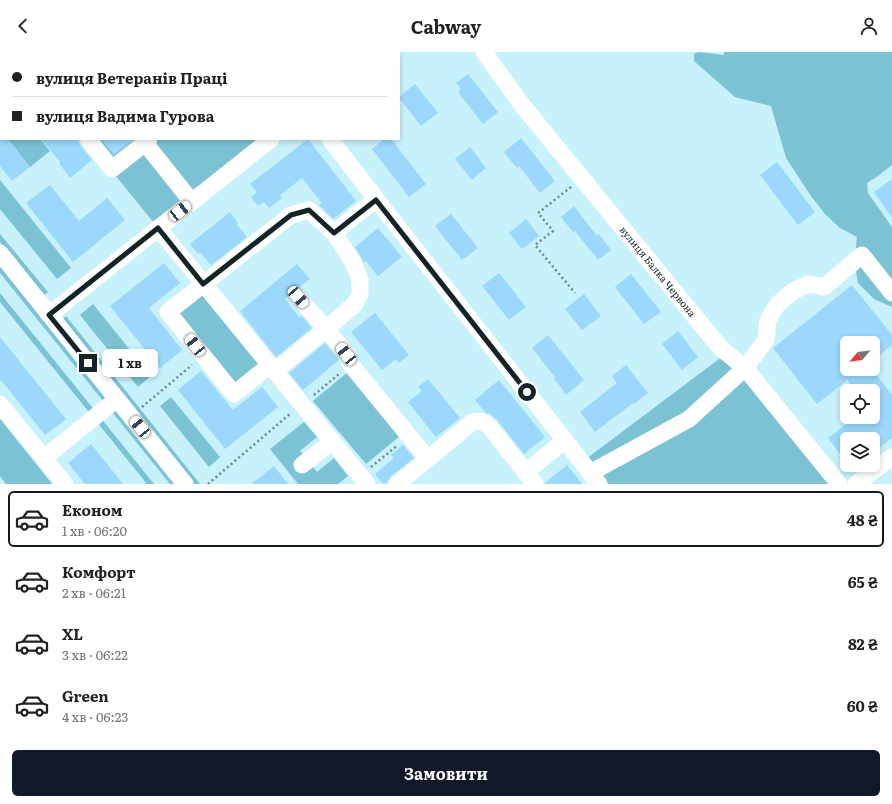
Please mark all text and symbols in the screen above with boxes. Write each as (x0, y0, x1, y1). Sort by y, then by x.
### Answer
text: Cabway (411, 13, 481, 40)
icon: back (12, 15, 34, 37)
icon: person (858, 15, 880, 37)
text: вулиця Ветеранів Праці (36, 66, 228, 89)
text: вулиця Вадима Гурова (36, 104, 214, 127)
car (167, 199, 193, 223)
street label: вулиця Балка Червона (617, 222, 700, 320)
car (286, 284, 310, 310)
car (183, 332, 207, 358)
north arrow (840, 336, 880, 376)
map controls (840, 336, 880, 472)
car (334, 341, 358, 367)
callout: 1 хв (102, 349, 158, 377)
text: 1 хв (118, 353, 142, 372)
route end (79, 354, 97, 372)
route start (518, 383, 536, 401)
button: locate (840, 384, 880, 424)
car (128, 414, 152, 440)
button: layers (840, 432, 880, 472)
text: Економ (62, 498, 123, 521)
icon: car (14, 501, 50, 537)
text: 48 ₴ (847, 508, 878, 531)
text: 1 хв · 06:20 (62, 521, 127, 540)
text: Комфорт (62, 560, 136, 583)
icon: car (14, 563, 50, 599)
text: 65 ₴ (848, 570, 878, 593)
text: 2 хв · 06:21 (62, 583, 126, 602)
text: XL (62, 622, 83, 645)
icon: car (14, 625, 50, 661)
text: 82 ₴ (848, 632, 878, 655)
text: 3 хв · 06:22 (62, 645, 128, 664)
text: Green (62, 684, 109, 707)
icon: car (14, 687, 50, 723)
text: 60 ₴ (847, 694, 878, 717)
text: 4 хв · 06:23 (62, 707, 128, 726)
button: Замовити (12, 750, 880, 796)

